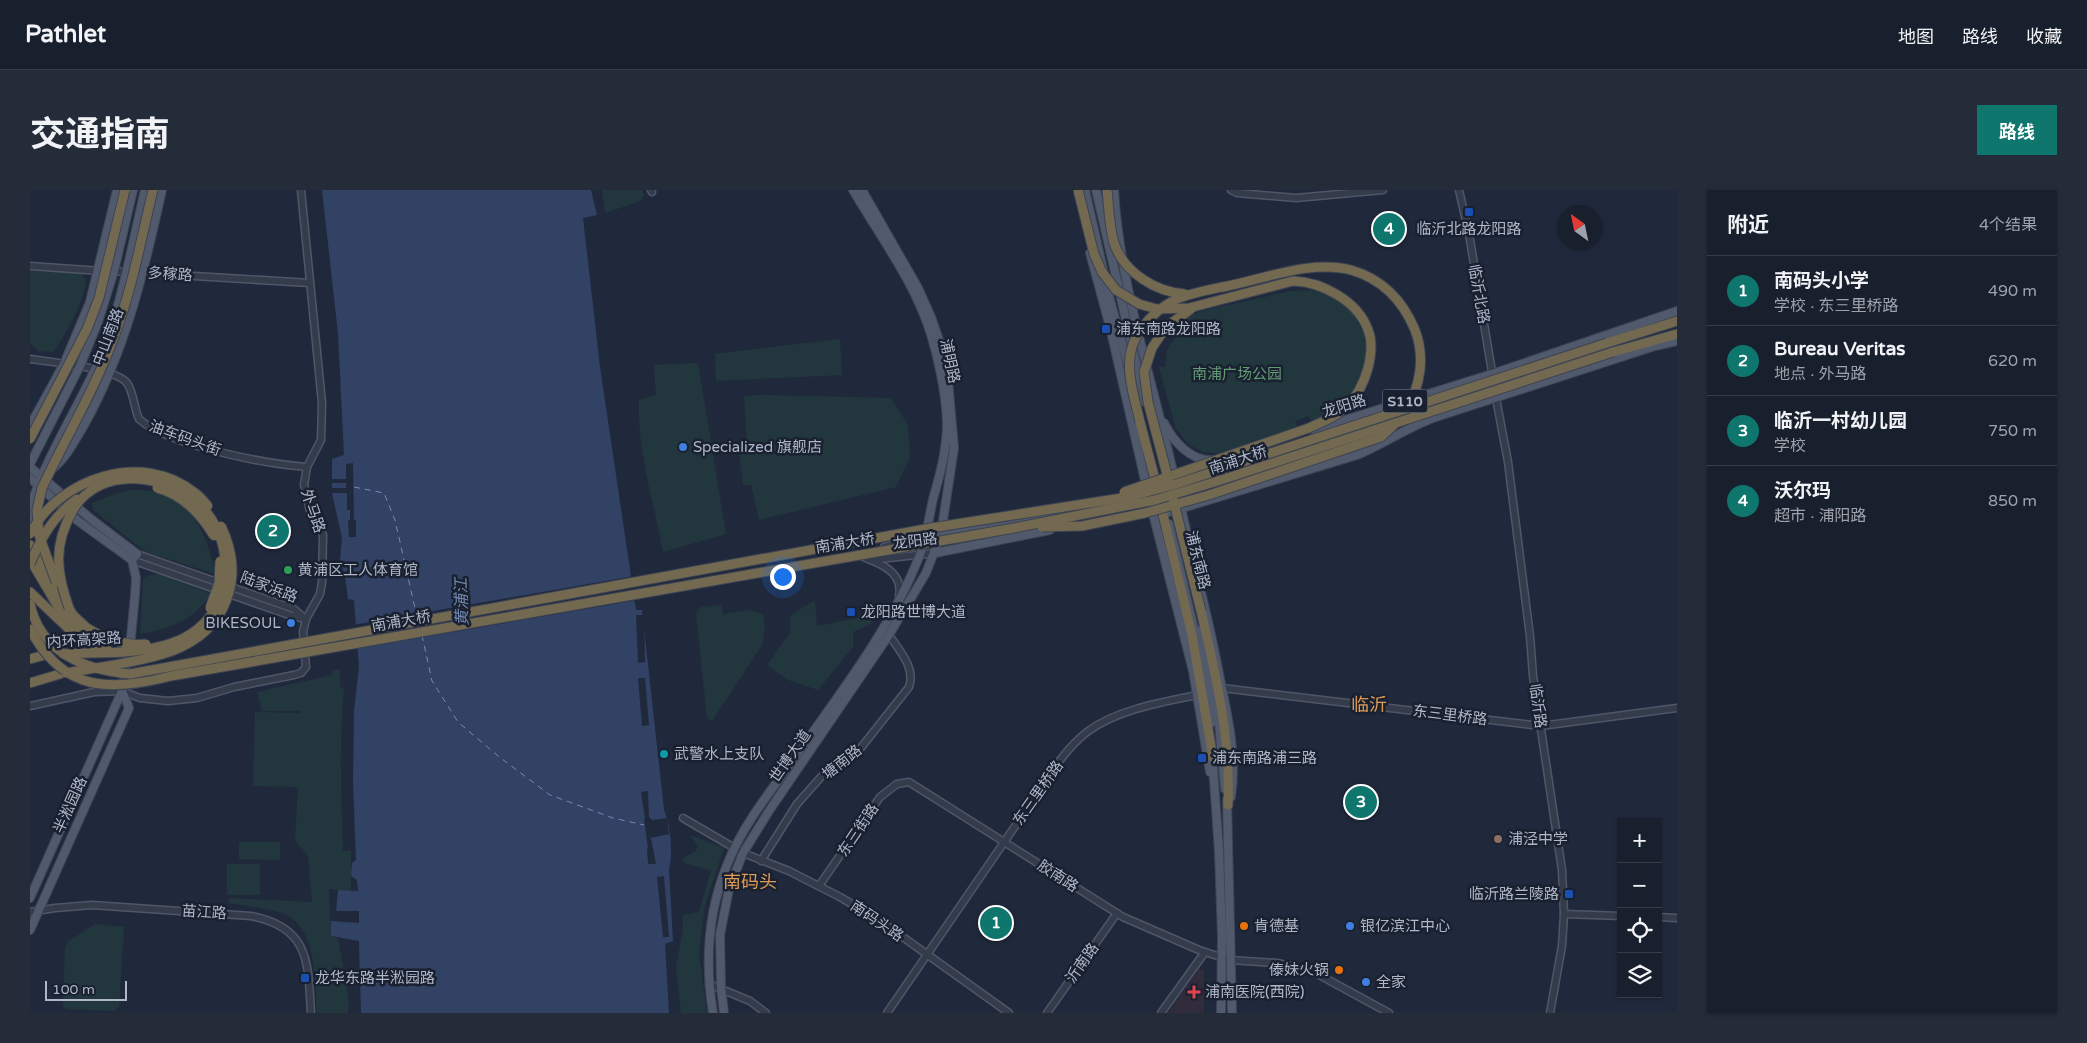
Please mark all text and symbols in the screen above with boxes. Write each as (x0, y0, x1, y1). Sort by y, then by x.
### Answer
text: Pathlet (25, 20, 106, 49)
text: 地图 (1898, 26, 1934, 48)
text: 路线 (1962, 26, 1998, 48)
text: 收藏 (2026, 26, 2062, 48)
button: 路线 (1977, 105, 2057, 155)
text: 交通指南 (30, 114, 170, 156)
north arrow (1557, 205, 1602, 250)
marker: 临沂北路龙阳路 (1463, 206, 1475, 218)
pin: 4 (1373, 210, 1405, 248)
text: 附近 (1727, 213, 1769, 238)
text: 4个结果 (1979, 215, 2037, 235)
place label: 临沂北路龙阳路 (1416, 220, 1522, 238)
street label: 多稼路 (147, 263, 193, 285)
street label: 临沂北路 (1465, 263, 1493, 325)
text: 南码头小学 (1774, 270, 1869, 292)
text: 1 (1738, 281, 1748, 301)
text: 490 m (1988, 281, 2037, 301)
text: 学校 · 东三里桥路 (1774, 296, 1898, 316)
street label: 中山南路 (89, 306, 127, 368)
place label: 浦东南路龙阳路 (1116, 320, 1221, 338)
marker: 浦东南路龙阳路 (1100, 323, 1112, 335)
street label: 浦明路 (937, 337, 963, 385)
text: Bureau Veritas (1774, 338, 1905, 360)
text: 2 (1738, 351, 1748, 371)
text: 620 m (1988, 351, 2037, 371)
text: 地点 · 外马路 (1774, 364, 1866, 384)
park label: 南浦广场公园 (1192, 365, 1282, 383)
road number: S110 (1382, 390, 1428, 412)
street label: 龙阳路 (1320, 391, 1368, 421)
text: 临沂一村幼儿园 (1774, 410, 1907, 432)
street label: 油车码头街 (147, 417, 223, 459)
text: 3 (1738, 421, 1748, 441)
text: 750 m (1988, 421, 2037, 441)
text: 学校 (1774, 436, 1806, 456)
place label: Specialized 旗舰店 (693, 438, 822, 456)
marker: Specialized 旗舰店 (677, 441, 689, 453)
street label: 南浦大桥 (1207, 442, 1269, 478)
text: 沃尔玛 (1774, 480, 1831, 502)
street label: 外马路 (297, 487, 329, 535)
text: 4 (1738, 491, 1748, 511)
text: 850 m (1988, 491, 2037, 511)
text: 超市 · 浦阳路 (1774, 506, 1866, 526)
pin: 2 (257, 512, 289, 550)
street label: 南浦大桥 (814, 529, 876, 557)
street label: 龙阳路 (892, 529, 938, 553)
street label: 浦东南路 (1182, 529, 1214, 591)
place label: 黄浦区工人体育馆 (298, 561, 418, 579)
marker: 黄浦区工人体育馆 (282, 564, 294, 576)
your location (770, 564, 796, 590)
street label: 陆家浜路 (238, 568, 300, 606)
water label: 黄浦江 (451, 576, 473, 626)
place label: 龙阳路世博大道 (861, 603, 966, 621)
marker: 龙阳路世博大道 (845, 606, 857, 618)
street label: 南浦大桥 (370, 607, 432, 635)
place label: BIKESOUL (205, 614, 281, 632)
marker: BIKESOUL (285, 617, 297, 629)
street label: 内环高架路 (46, 628, 122, 652)
street label: 临沂路 (1526, 682, 1550, 730)
district label: 临沂 (1351, 694, 1387, 716)
street label: 东三里桥路 (1412, 701, 1488, 729)
street label: 世博大道 (765, 726, 815, 786)
street label: 塘南路 (819, 741, 865, 783)
place label: 武警水上支队 (674, 745, 764, 763)
marker: 武警水上支队 (658, 748, 670, 760)
place label: 浦东南路浦三路 (1212, 749, 1317, 767)
marker: 浦东南路浦三路 (1196, 752, 1208, 764)
street label: 东三里桥路 (1009, 757, 1067, 829)
street label: 半淞园路 (50, 774, 90, 836)
pin: 3 (1345, 783, 1377, 821)
street label: 东三街路 (834, 800, 882, 860)
map controls (1617, 818, 1662, 998)
button: + (1617, 818, 1662, 863)
place label: 浦泾中学 (1508, 830, 1568, 848)
marker: 浦泾中学 (1492, 833, 1504, 845)
street label: 胶南路 (1034, 856, 1082, 896)
button: − (1617, 863, 1662, 908)
district label: 南码头 (723, 871, 777, 893)
place label: 临沂路兰陵路 (1469, 885, 1559, 903)
marker: 临沂路兰陵路 (1563, 888, 1575, 900)
street label: 南码头路 (847, 897, 907, 945)
street label: 苗江路 (181, 901, 227, 923)
pin: 1 (980, 904, 1012, 942)
button: locate (1617, 908, 1662, 953)
place label: 肯德基 (1254, 917, 1299, 935)
place label: 银亿滨江中心 (1360, 917, 1450, 935)
marker: 肯德基 (1238, 920, 1250, 932)
marker: 银亿滨江中心 (1344, 920, 1356, 932)
street label: 沂南路 (1062, 939, 1102, 987)
button: layers (1617, 953, 1662, 998)
place label: 傣妹火锅 (1269, 961, 1329, 979)
marker: 傣妹火锅 (1333, 964, 1345, 976)
place label: 龙华东路半淞园路 (315, 969, 435, 987)
marker: 龙华东路半淞园路 (299, 972, 311, 984)
place label: 全家 (1376, 973, 1406, 991)
marker: 全家 (1360, 976, 1372, 988)
scale bar (45, 978, 128, 1001)
text: 100 m (52, 981, 95, 998)
place label: 浦南医院(西院) (1205, 983, 1304, 1001)
marker: 浦南医院(西院) (1187, 985, 1201, 999)

